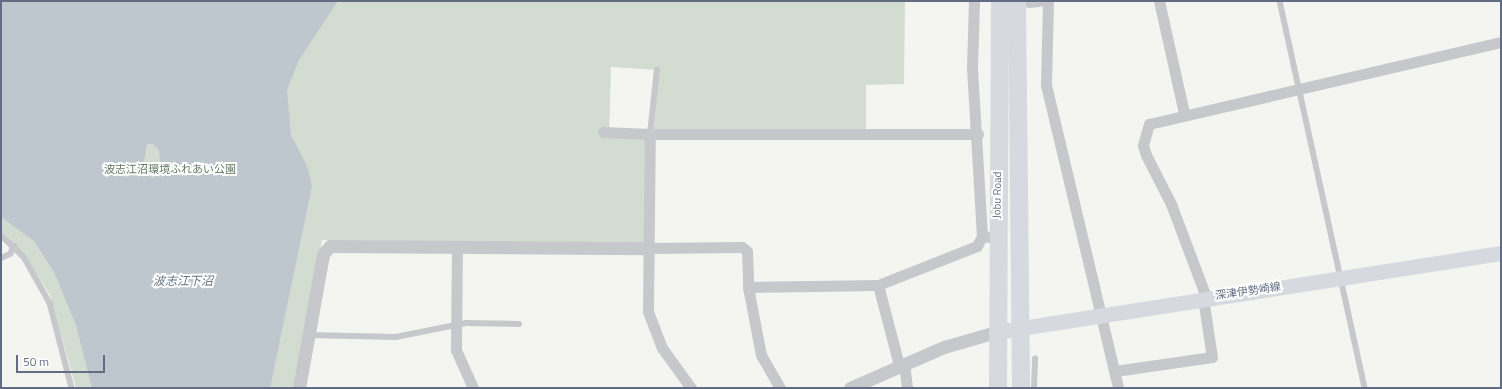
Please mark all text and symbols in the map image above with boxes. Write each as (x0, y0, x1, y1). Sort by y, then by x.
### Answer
park label: 波志江沼環境ふれあい公園 (104, 162, 236, 176)
street label: Jobu Road (990, 171, 1004, 219)
water label: 波志江下沼 (153, 274, 213, 288)
street label: 深津伊勢崎線 (1214, 280, 1282, 302)
scale bar (18, 347, 107, 373)
text: 50 m (23, 352, 49, 371)

